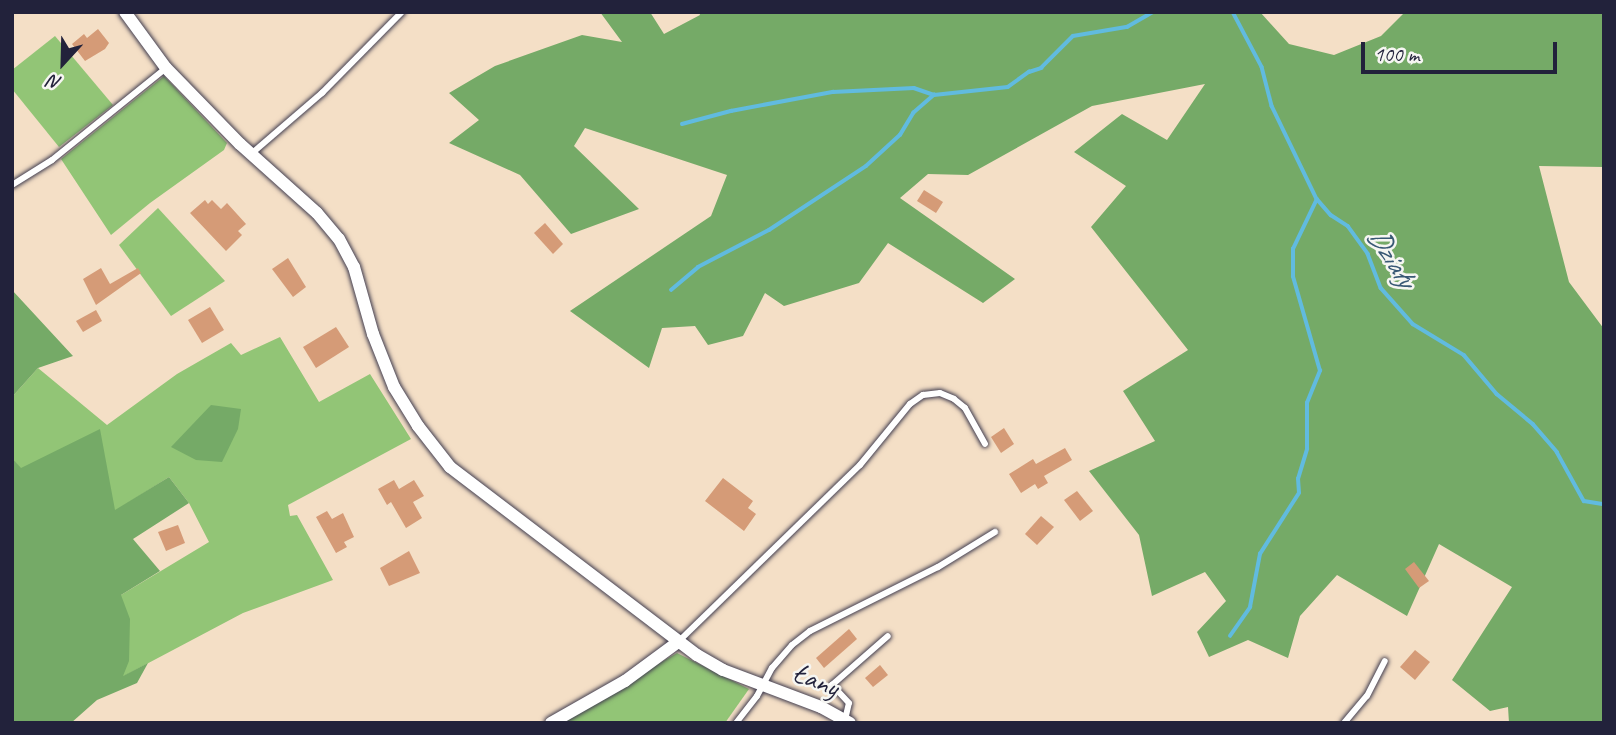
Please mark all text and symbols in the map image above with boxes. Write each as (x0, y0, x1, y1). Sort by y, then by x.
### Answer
north arrow (28, 28, 98, 98)
scale bar (1364, 28, 1560, 72)
text: 100 m (1374, 41, 1419, 67)
text: N (45, 69, 65, 96)
water label: Działy (1360, 221, 1424, 293)
street label: Łany (788, 655, 844, 705)

